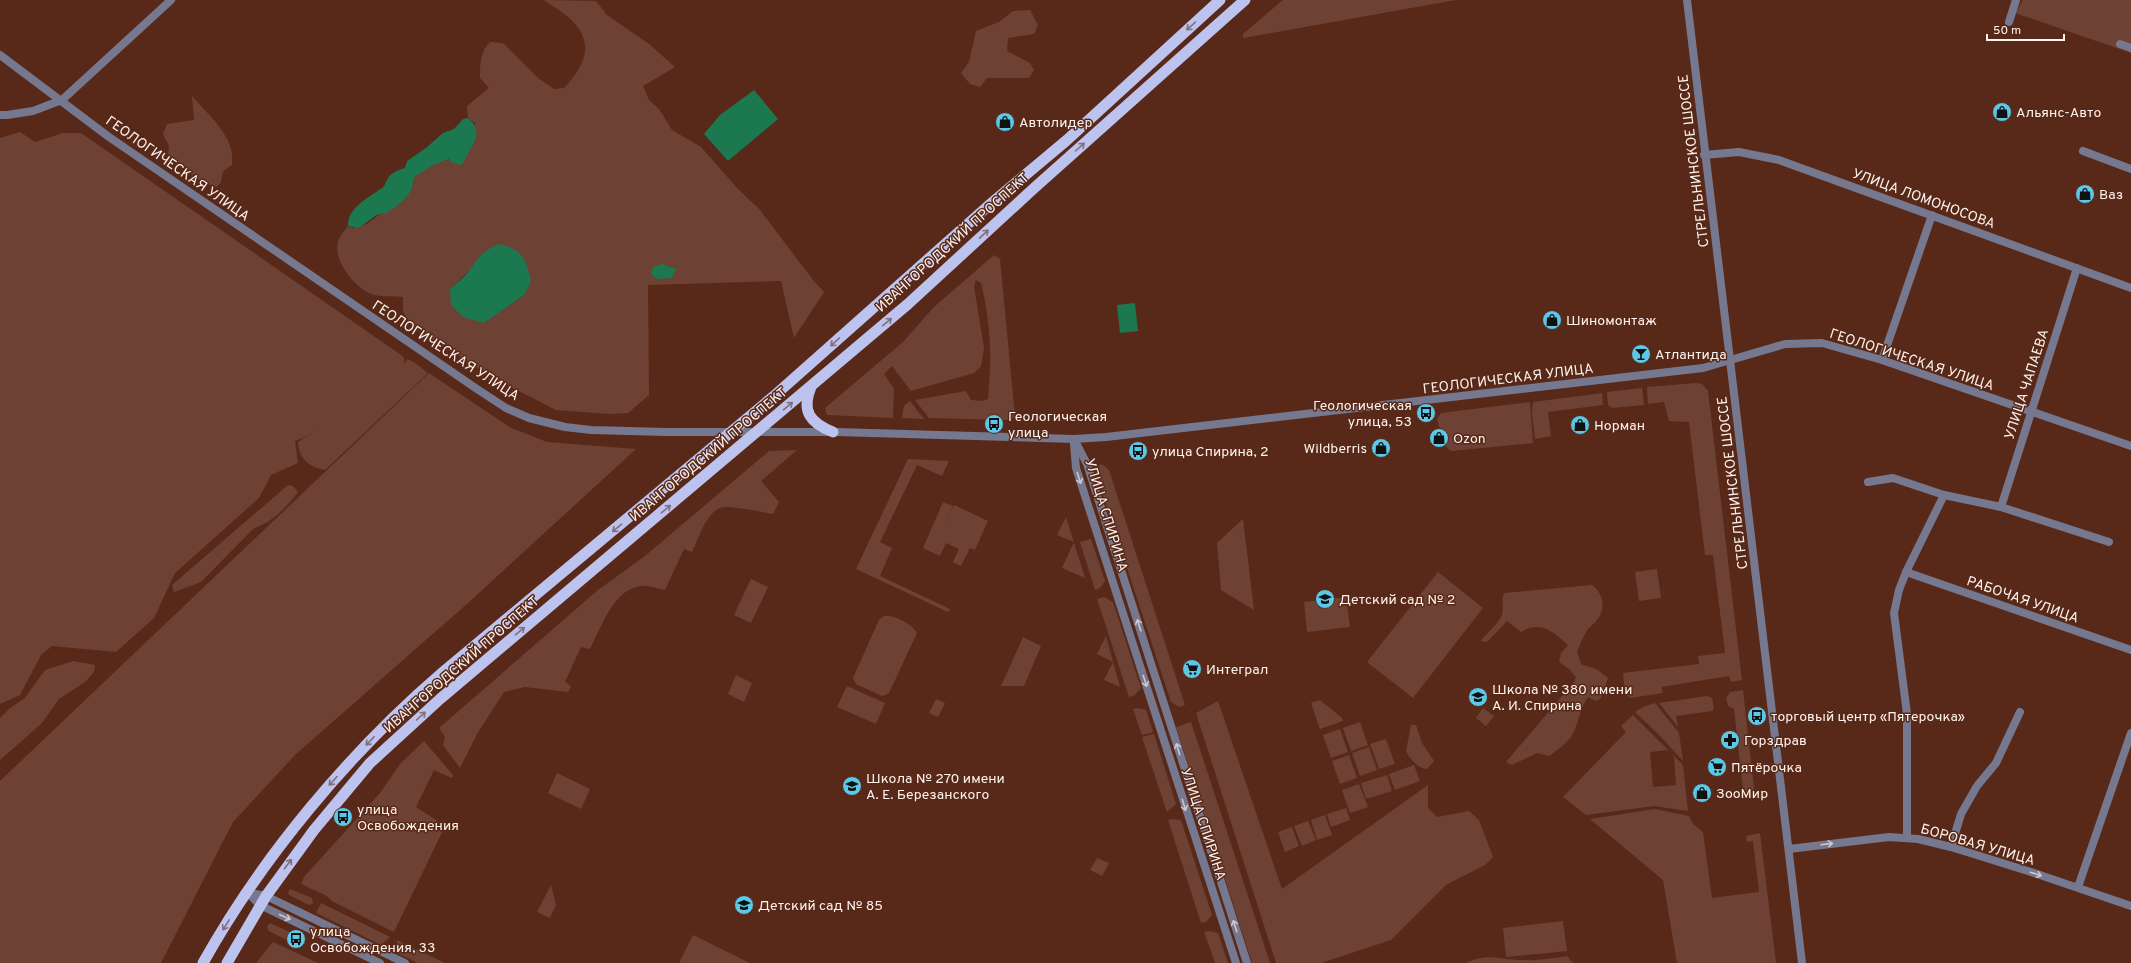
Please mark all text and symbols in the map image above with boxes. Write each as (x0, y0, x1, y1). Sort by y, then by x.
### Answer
scale bar (1987, 16, 2064, 42)
one-way arrow (1186, 21, 1196, 31)
text: 50 m (1993, 23, 2021, 39)
street label: СТРЕЛЬНИНСКОЕ ШОССЕ (1675, 73, 1714, 248)
shop icon: Альянс-Авто (1991, 101, 2013, 123)
place label: Альянс-Авто (2016, 105, 2101, 122)
shop icon: Автолидер (994, 111, 1016, 133)
street label: ГЕОЛОГИЧЕСКАЯ УЛИЦА (102, 113, 252, 225)
place label: Автолидер (1019, 115, 1092, 132)
one-way arrow (1075, 143, 1085, 152)
street label: УЛИЦА ЛОМОНОСОВА (1850, 166, 1997, 233)
street label: ИВАНГОРОДСКИЙ ПРОСПЕКТ (872, 169, 1033, 316)
shop icon: Ваз (2074, 183, 2096, 205)
place label: Ваз (2099, 187, 2123, 204)
one-way arrow (978, 230, 989, 239)
street label: ГЕОЛОГИЧЕСКАЯ УЛИЦА (368, 297, 522, 405)
shop icon: Шиномонтаж (1541, 309, 1563, 331)
place label: Шиномонтаж (1566, 313, 1657, 330)
one-way arrow (882, 317, 893, 326)
street label: ГЕОЛОГИЧЕСКАЯ УЛИЦА (1827, 326, 1996, 395)
street label: УЛИЦА ЧАПАЕВА (2002, 327, 2053, 442)
one-way arrow (829, 338, 840, 347)
bar icon: Атлантида (1630, 343, 1652, 365)
place label: Атлантида (1655, 347, 1727, 364)
street label: ГЕОЛОГИЧЕСКАЯ УЛИЦА (1422, 361, 1595, 398)
street label: ИВАНГОРОДСКИЙ ПРОСПЕКТ (626, 383, 791, 526)
street label: СТРЕЛЬНИНСКОЕ ШОССЕ (1714, 395, 1753, 570)
place label: Геологическая улица, 53 (1313, 398, 1412, 431)
one-way arrow (783, 401, 794, 410)
bus stop icon: Геологическая улица, 53 (1415, 402, 1437, 424)
place label: Геологическая улица (1008, 409, 1107, 442)
bus stop icon: Геологическая улица (983, 413, 1005, 435)
shop icon: Норман (1569, 414, 1591, 436)
place label: Норман (1594, 418, 1645, 435)
shop icon: Ozon (1428, 427, 1450, 449)
place label: Ozon (1453, 431, 1486, 448)
shop icon: Wildberris (1370, 437, 1392, 459)
bus stop icon: улица Спирина, 2 (1127, 440, 1149, 462)
place label: Wildberris (1304, 441, 1367, 458)
place label: улица Спирина, 2 (1152, 444, 1268, 461)
street label: УЛИЦА СПИРИНА (1080, 457, 1131, 574)
one-way arrow (1076, 471, 1084, 483)
one-way arrow (660, 505, 671, 514)
one-way arrow (611, 523, 622, 532)
street label: РАБОЧАЯ УЛИЦА (1964, 573, 2081, 628)
school or university icon: Детский сад № 2 (1314, 588, 1336, 610)
street label: ИВАНГОРОДСКИЙ ПРОСПЕКТ (380, 592, 543, 737)
place label: Детский сад № 2 (1339, 592, 1455, 609)
one-way arrow (1135, 619, 1142, 632)
one-way arrow (515, 627, 526, 636)
supermarket icon: Интеграл (1181, 658, 1203, 680)
place label: Интеграл (1206, 662, 1268, 679)
one-way arrow (1142, 675, 1149, 688)
place label: Школа № 380 имени А. И. Спирина (1492, 682, 1632, 715)
school or university icon: Школа № 380 имени А. И. Спирина (1467, 686, 1489, 708)
bus stop icon: торговый центр «Пятерочка» (1746, 705, 1768, 727)
place label: торговый центр «Пятерочка» (1771, 709, 1965, 726)
one-way arrow (416, 712, 426, 721)
pharmacy icon: Горздрав (1719, 729, 1741, 751)
place label: Горздрав (1744, 733, 1807, 750)
one-way arrow (365, 736, 375, 746)
one-way arrow (1174, 743, 1181, 756)
supermarket icon: Пятёрочка (1706, 756, 1728, 778)
place label: Пятёрочка (1731, 760, 1802, 777)
street label: УЛИЦА СПИРИНА (1176, 766, 1229, 883)
place label: Школа № 270 имени А. Е. Березанского (866, 771, 1005, 804)
school or university icon: Школа № 270 имени А. Е. Березанского (841, 775, 863, 797)
one-way arrow (329, 776, 338, 787)
shop icon: ЗооМир (1691, 782, 1713, 804)
place label: ЗооМир (1716, 786, 1768, 803)
one-way arrow (1181, 799, 1189, 811)
place label: улица Освобождения (357, 802, 459, 835)
bus stop icon: улица Освобождения (332, 806, 354, 828)
street label: БОРОВАЯ УЛИЦА (1918, 821, 2037, 870)
one-way arrow (1821, 841, 1834, 848)
one-way arrow (284, 859, 293, 870)
one-way arrow (2030, 870, 2042, 878)
school or university icon: Детский сад № 85 (733, 894, 755, 916)
place label: Детский сад № 85 (758, 898, 883, 915)
one-way arrow (279, 914, 291, 921)
one-way arrow (221, 919, 229, 931)
one-way arrow (1231, 920, 1238, 933)
place label: улица Освобождения, 33 (310, 924, 435, 957)
bus stop icon: улица Освобождения, 33 (285, 928, 307, 950)

